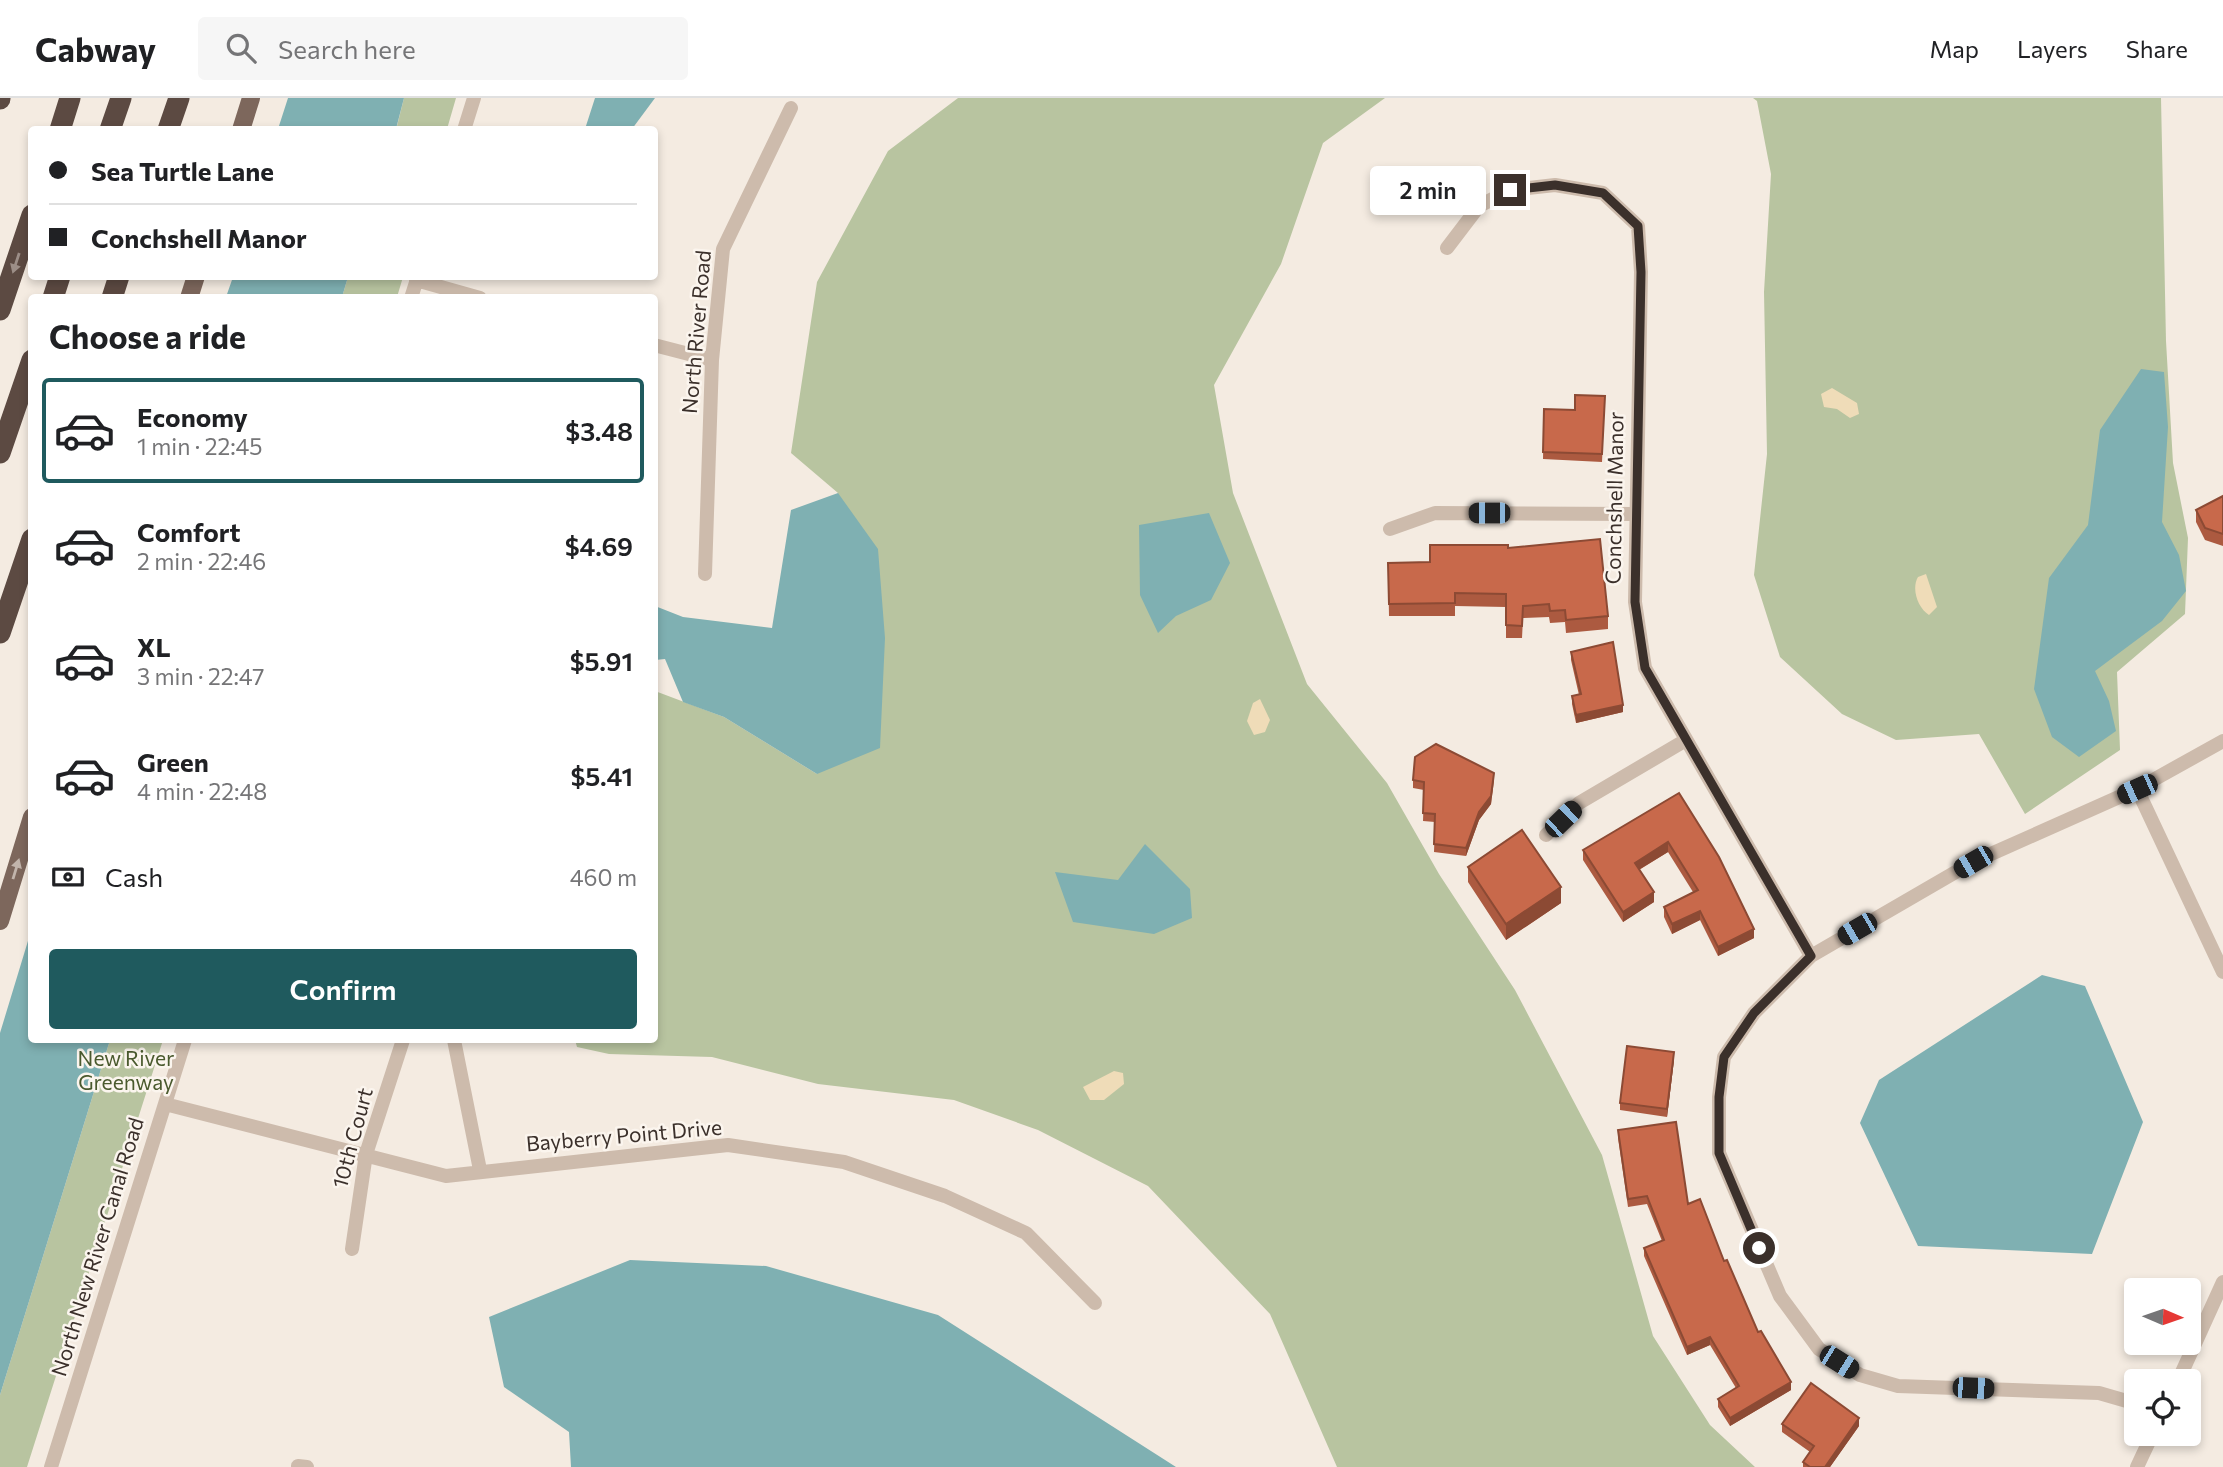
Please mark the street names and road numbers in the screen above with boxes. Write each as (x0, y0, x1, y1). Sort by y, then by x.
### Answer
street label: North River Road (676, 249, 715, 415)
street label: Conchshell Manor (1599, 411, 1628, 584)
street label: 10th Court (326, 1085, 377, 1191)
street label: Bayberry Point Drive (525, 1113, 723, 1156)
street label: North New River Canal Road (45, 1114, 148, 1379)

